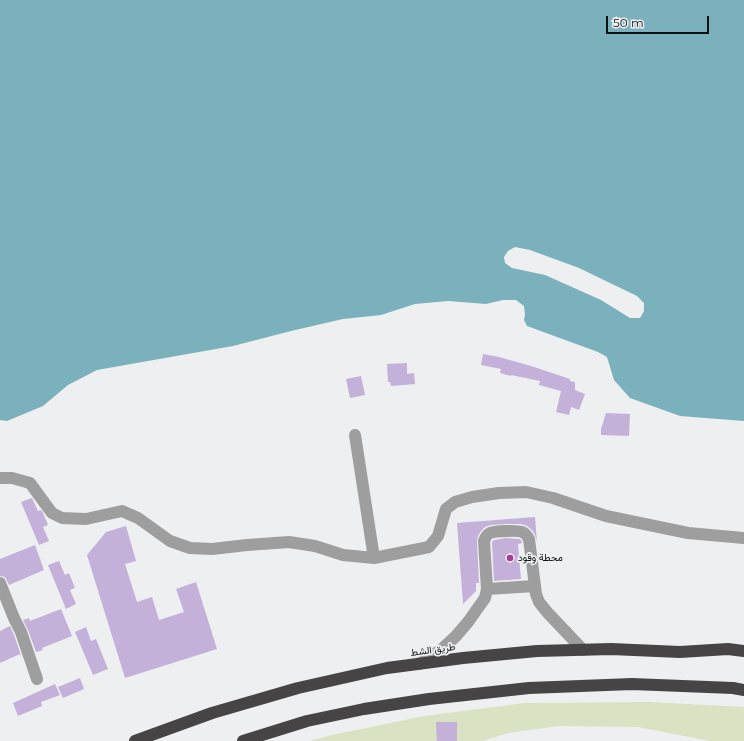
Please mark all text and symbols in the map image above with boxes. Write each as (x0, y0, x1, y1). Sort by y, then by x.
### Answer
scale bar (608, 8, 711, 34)
text: 50 m (613, 15, 644, 30)
place label: محطة وقود (518, 552, 563, 564)
marker: محطة وقود (505, 553, 515, 563)
street label: طريق الشط (410, 641, 456, 659)

